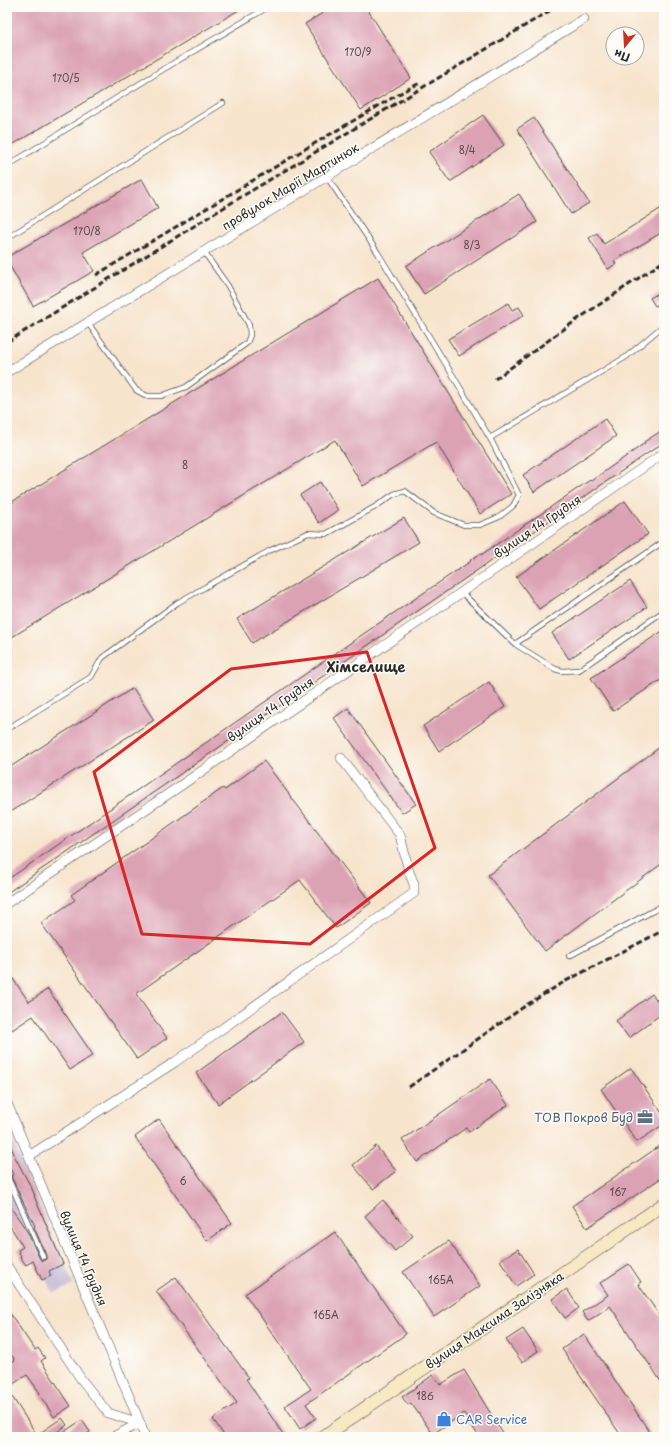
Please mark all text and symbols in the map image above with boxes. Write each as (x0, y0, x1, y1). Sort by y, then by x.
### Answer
north arrow (605, 26, 645, 66)
house number: 170/9 (345, 44, 372, 59)
text: Пн (612, 45, 632, 67)
house number: 170/5 (52, 70, 80, 85)
street label: провулок Марії Мартинюк (218, 138, 362, 234)
house number: 8/4 (459, 142, 476, 157)
house number: 170/8 (73, 223, 101, 238)
house number: 8/3 (464, 237, 480, 252)
house number: 8 (182, 457, 188, 472)
street label: вулиця 14 Грудня (490, 490, 584, 562)
district label: Хімселище (327, 656, 406, 677)
street label: вулиця 14 Грудня (223, 672, 317, 746)
place label: ТОВ Покров Буд (534, 1108, 633, 1126)
office icon: ТОВ Покров Буд (636, 1108, 654, 1126)
house number: 6 (179, 1173, 187, 1188)
house number: 167 (610, 1184, 627, 1199)
street label: вулиця 14 Грудня (56, 1207, 112, 1309)
street label: вулиця Максима Залізняка (421, 1267, 567, 1373)
house number: 165А (428, 1272, 454, 1287)
house number: 165А (313, 1307, 339, 1322)
house number: 186 (416, 1388, 434, 1403)
shop icon: CAR Service (435, 1410, 453, 1428)
place label: CAR Service (456, 1410, 527, 1428)

